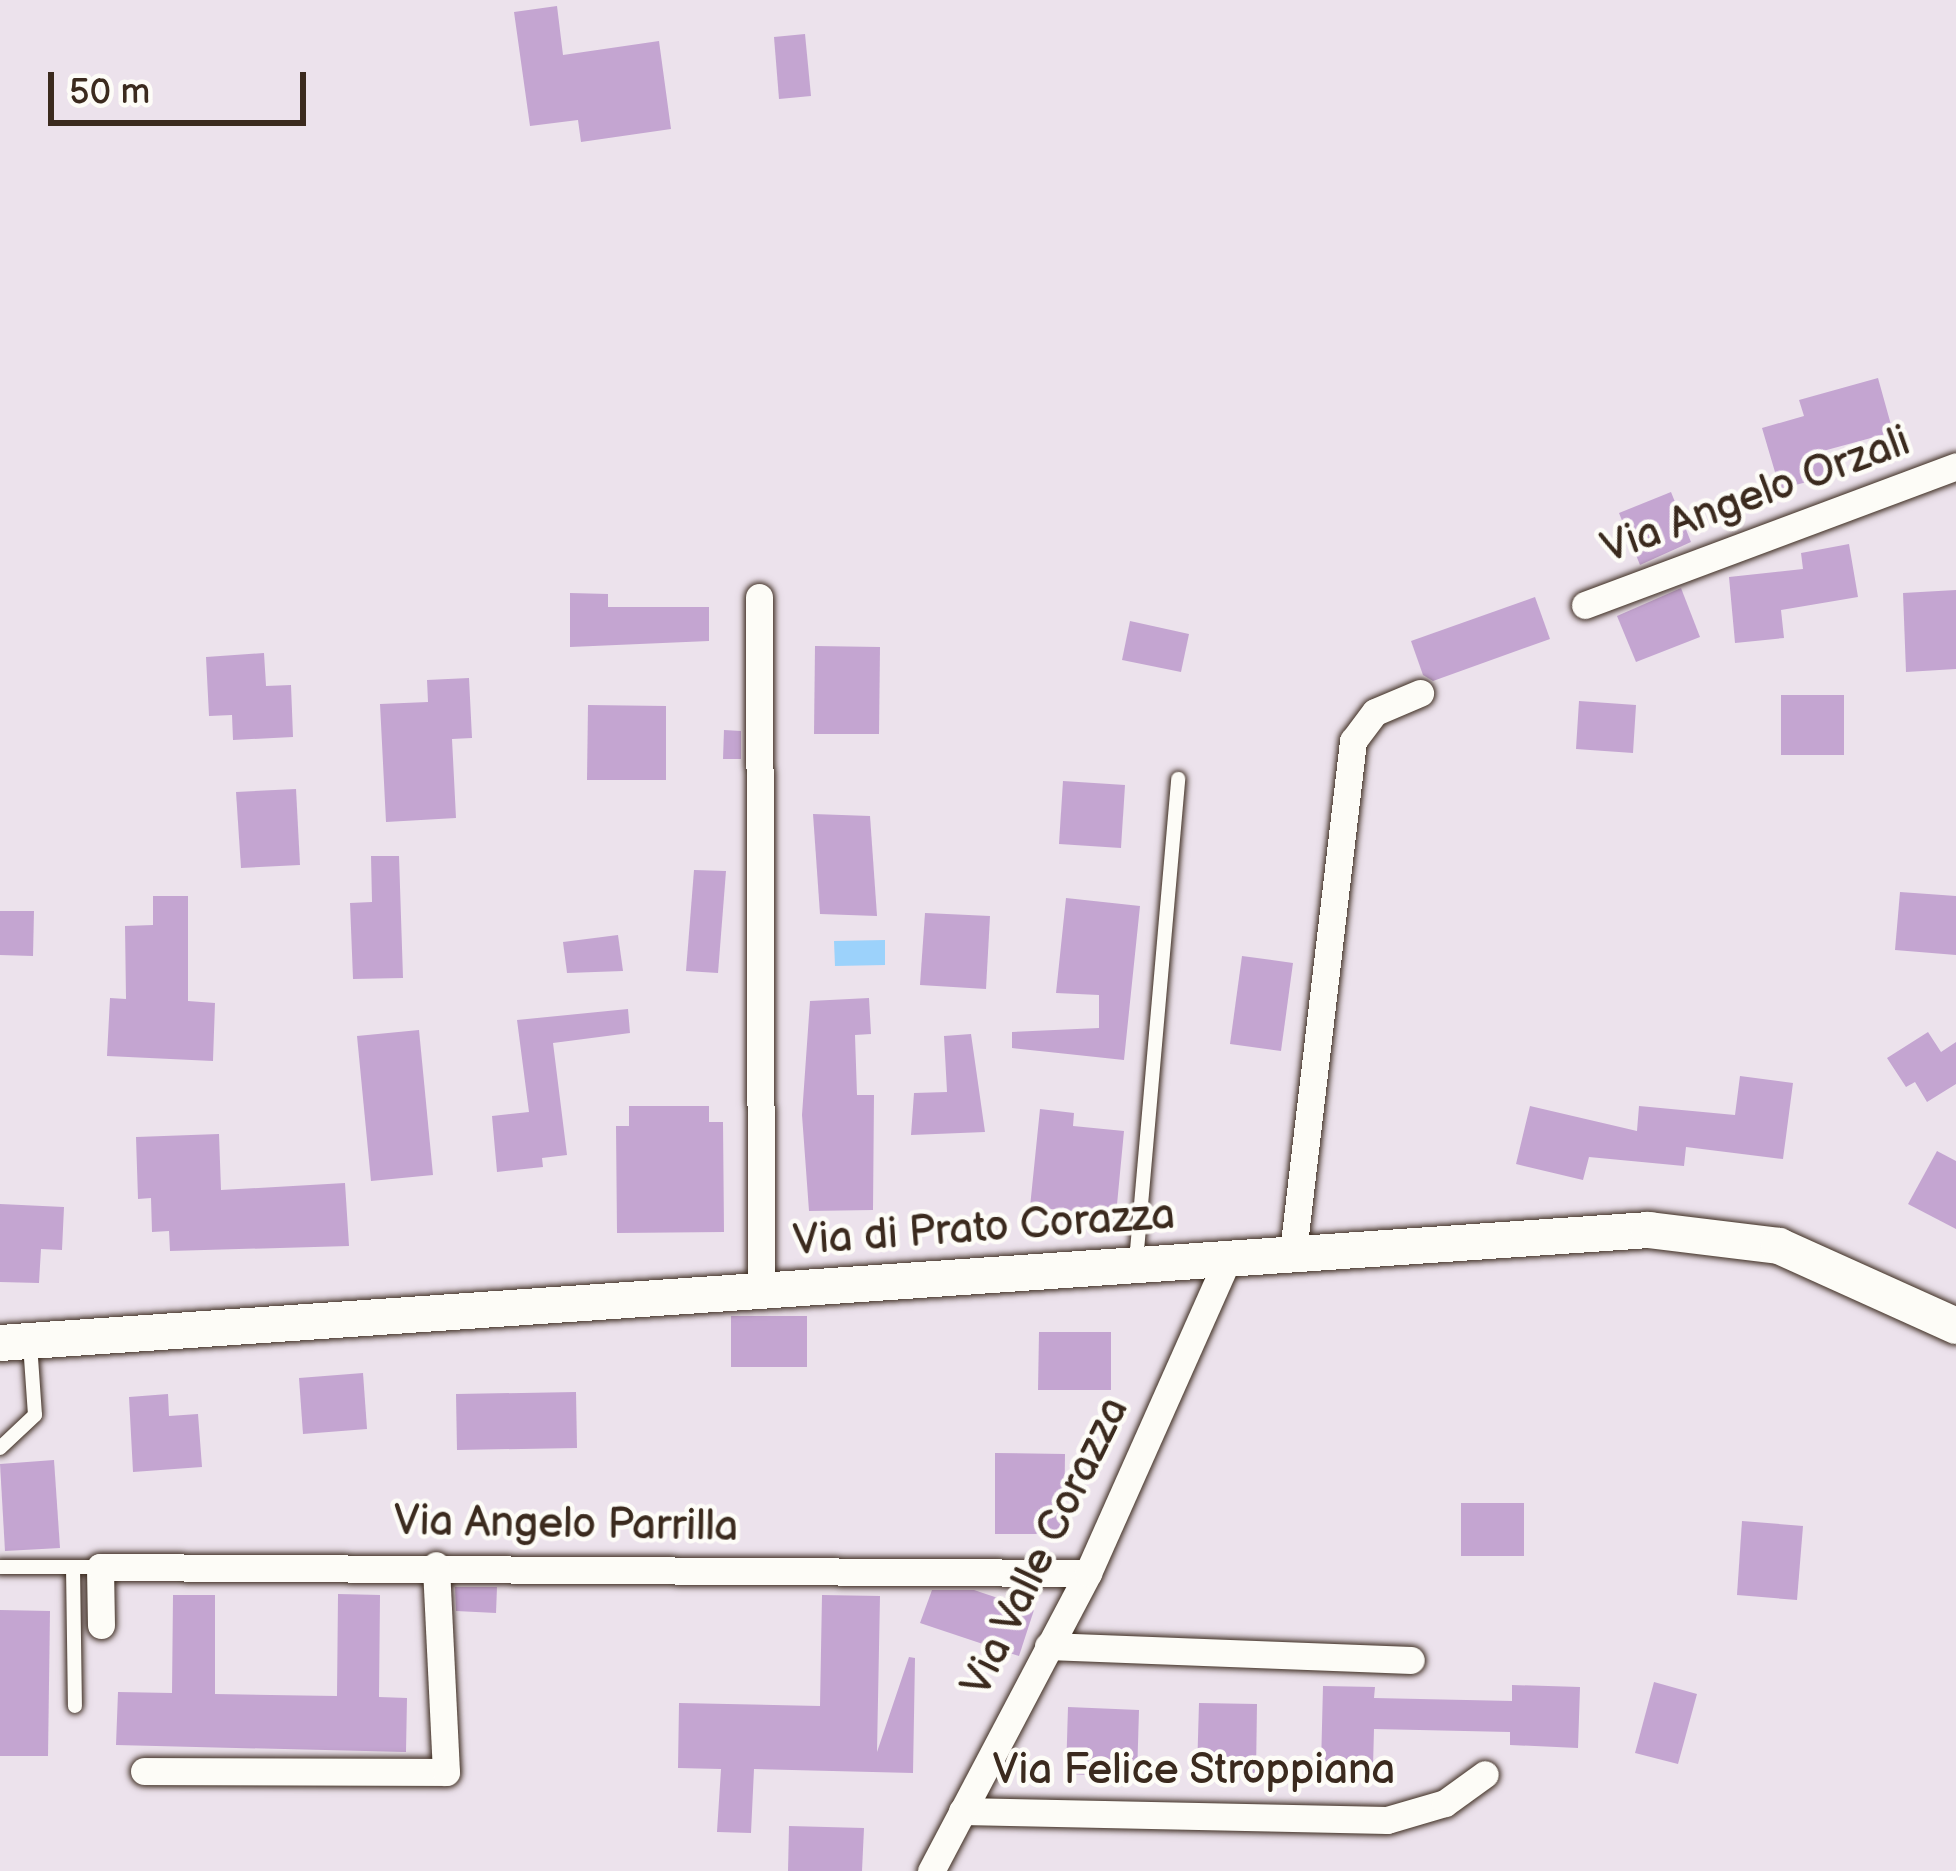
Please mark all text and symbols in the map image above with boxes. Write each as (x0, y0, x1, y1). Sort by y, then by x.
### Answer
scale bar (54, 48, 312, 122)
text: 50 m (69, 71, 150, 114)
street label: Via Angelo Orzali (1595, 417, 1917, 575)
street label: Via di Prato Corazza (791, 1191, 1177, 1267)
street label: Via Valle Corazza (952, 1389, 1140, 1705)
street label: Via Angelo Parrilla (393, 1497, 739, 1553)
street label: Via Felice Stroppiana (992, 1746, 1396, 1796)

